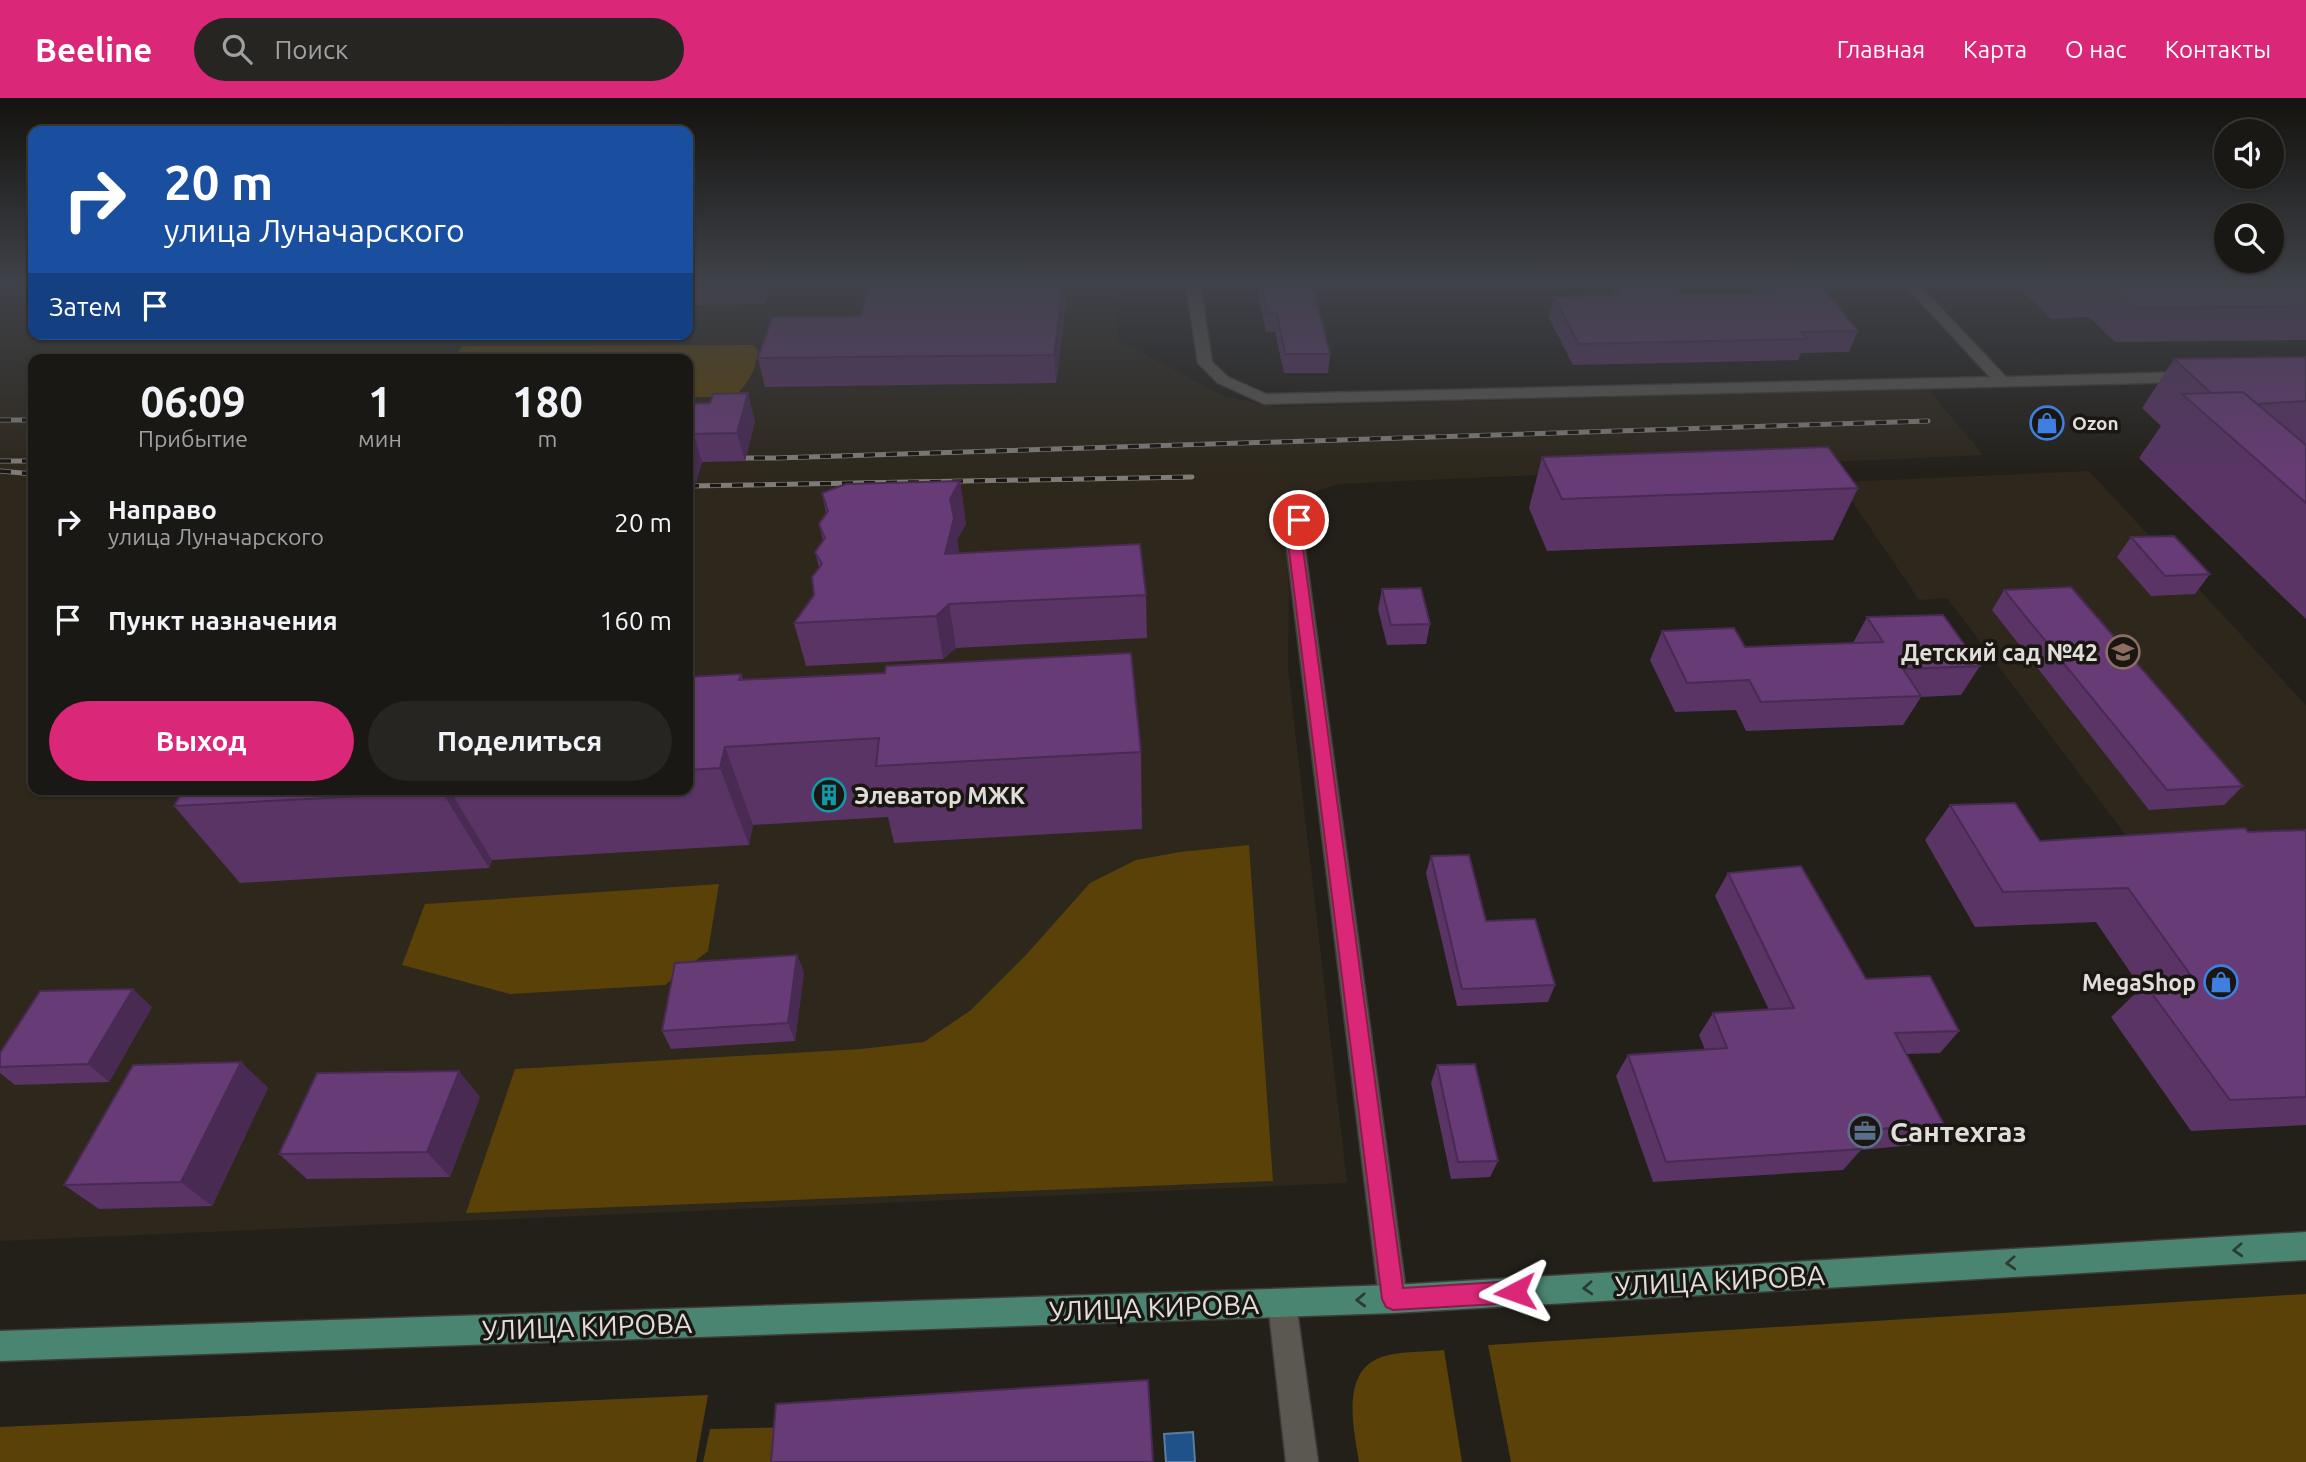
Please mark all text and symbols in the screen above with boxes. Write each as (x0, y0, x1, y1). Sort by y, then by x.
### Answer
search box (194, 18, 684, 81)
icon: search (218, 30, 256, 68)
text: Beeline (35, 31, 152, 68)
text: Поиск (274, 35, 348, 64)
text: Главная (1837, 36, 1925, 63)
text: Карта (1963, 36, 2027, 63)
text: О нас (2065, 36, 2127, 63)
text: Контакты (2165, 36, 2271, 63)
map controls (2214, 119, 2284, 273)
button: sound (2214, 119, 2284, 189)
icon: right (49, 154, 140, 245)
text: 20 m (164, 154, 273, 209)
button: search (2214, 203, 2284, 273)
text: улица Луначарского (164, 212, 465, 248)
icon: arrive (136, 287, 174, 325)
text: Затем (49, 292, 122, 321)
text: 06:09 (140, 378, 246, 425)
text: 1 (368, 378, 392, 425)
text: 180 (512, 378, 583, 425)
shop icon: Ozon (2028, 404, 2066, 442)
place label: Ozon (2072, 412, 2119, 434)
text: Прибытие (138, 426, 248, 451)
text: мин (358, 426, 402, 451)
text: m (537, 426, 557, 451)
pin (1269, 490, 1329, 550)
text: Направо (108, 495, 217, 524)
icon: arrive (1280, 501, 1318, 539)
icon: right (49, 503, 87, 541)
text: 20 m (614, 508, 672, 537)
text: улица Луначарского (108, 524, 324, 549)
icon: arrive (49, 601, 87, 639)
text: Пункт назначения (108, 606, 338, 635)
text: 160 m (600, 606, 672, 635)
school or university icon: Детский сад №42 (2104, 633, 2142, 671)
place label: Детский сад №42 (1901, 640, 2098, 665)
button: Выход (49, 701, 354, 781)
button: Поделиться (368, 701, 672, 781)
building icon: Элеватор МЖК (810, 776, 848, 814)
place label: Элеватор МЖК (854, 783, 1026, 808)
shop icon: MegaShop (2202, 963, 2240, 1001)
place label: MegaShop (2082, 970, 2196, 995)
office icon: Сантехгаз (1846, 1112, 1884, 1150)
place label: Сантехгаз (1890, 1116, 2026, 1147)
one-way arrow (2232, 1243, 2243, 1258)
position arrow (1478, 1255, 1552, 1329)
one-way arrow (2005, 1256, 2016, 1271)
street label: УЛИЦА КИРОВА (1614, 1259, 1826, 1301)
one-way arrow (1582, 1280, 1593, 1295)
street label: УЛИЦА КИРОВА (1048, 1288, 1260, 1326)
one-way arrow (1355, 1293, 1366, 1308)
street label: УЛИЦА КИРОВА (481, 1307, 693, 1345)

